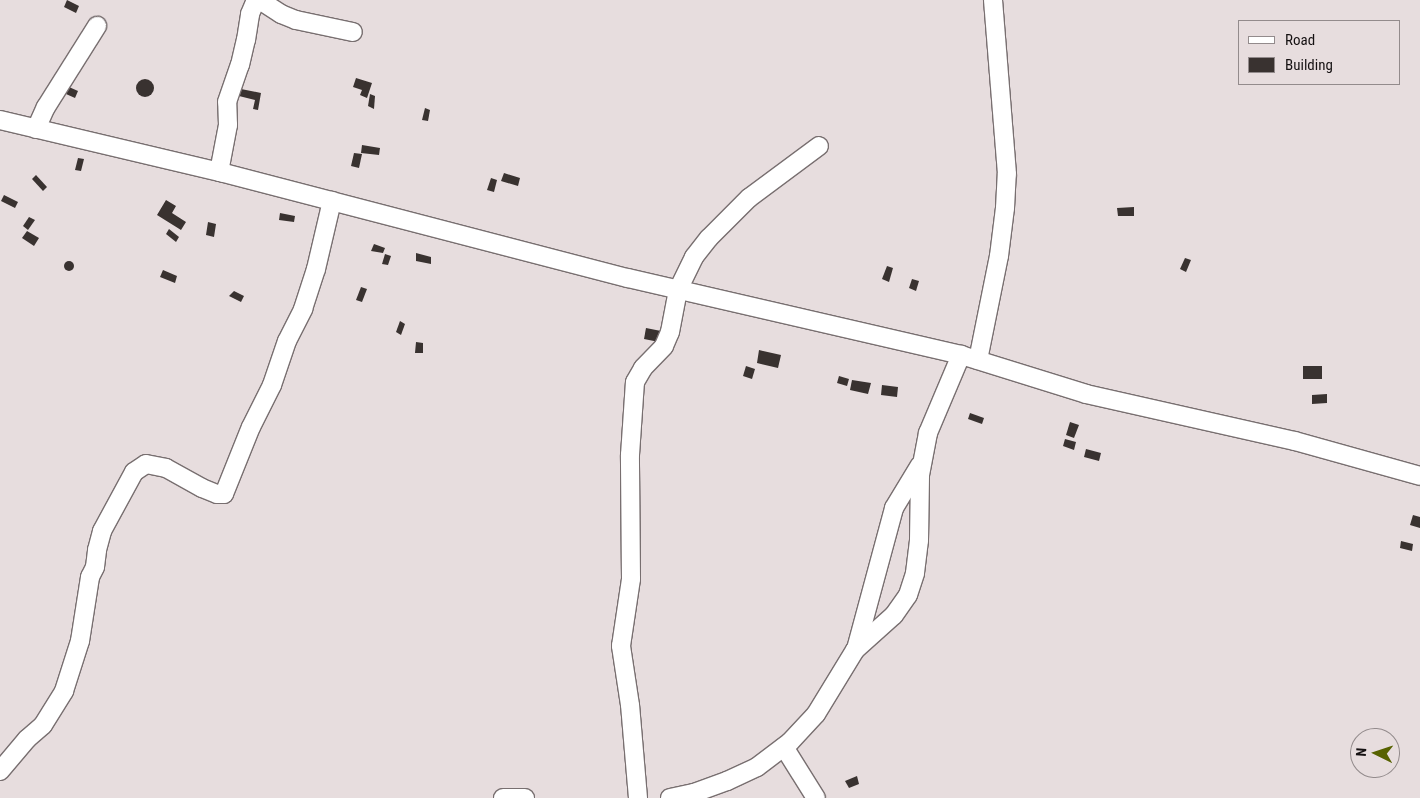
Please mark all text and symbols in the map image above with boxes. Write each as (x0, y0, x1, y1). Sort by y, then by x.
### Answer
legend (1238, 20, 1400, 85)
text: Road (1285, 31, 1315, 49)
text: Building (1285, 56, 1333, 74)
north arrow (1350, 728, 1400, 778)
text: N (1353, 747, 1369, 757)

